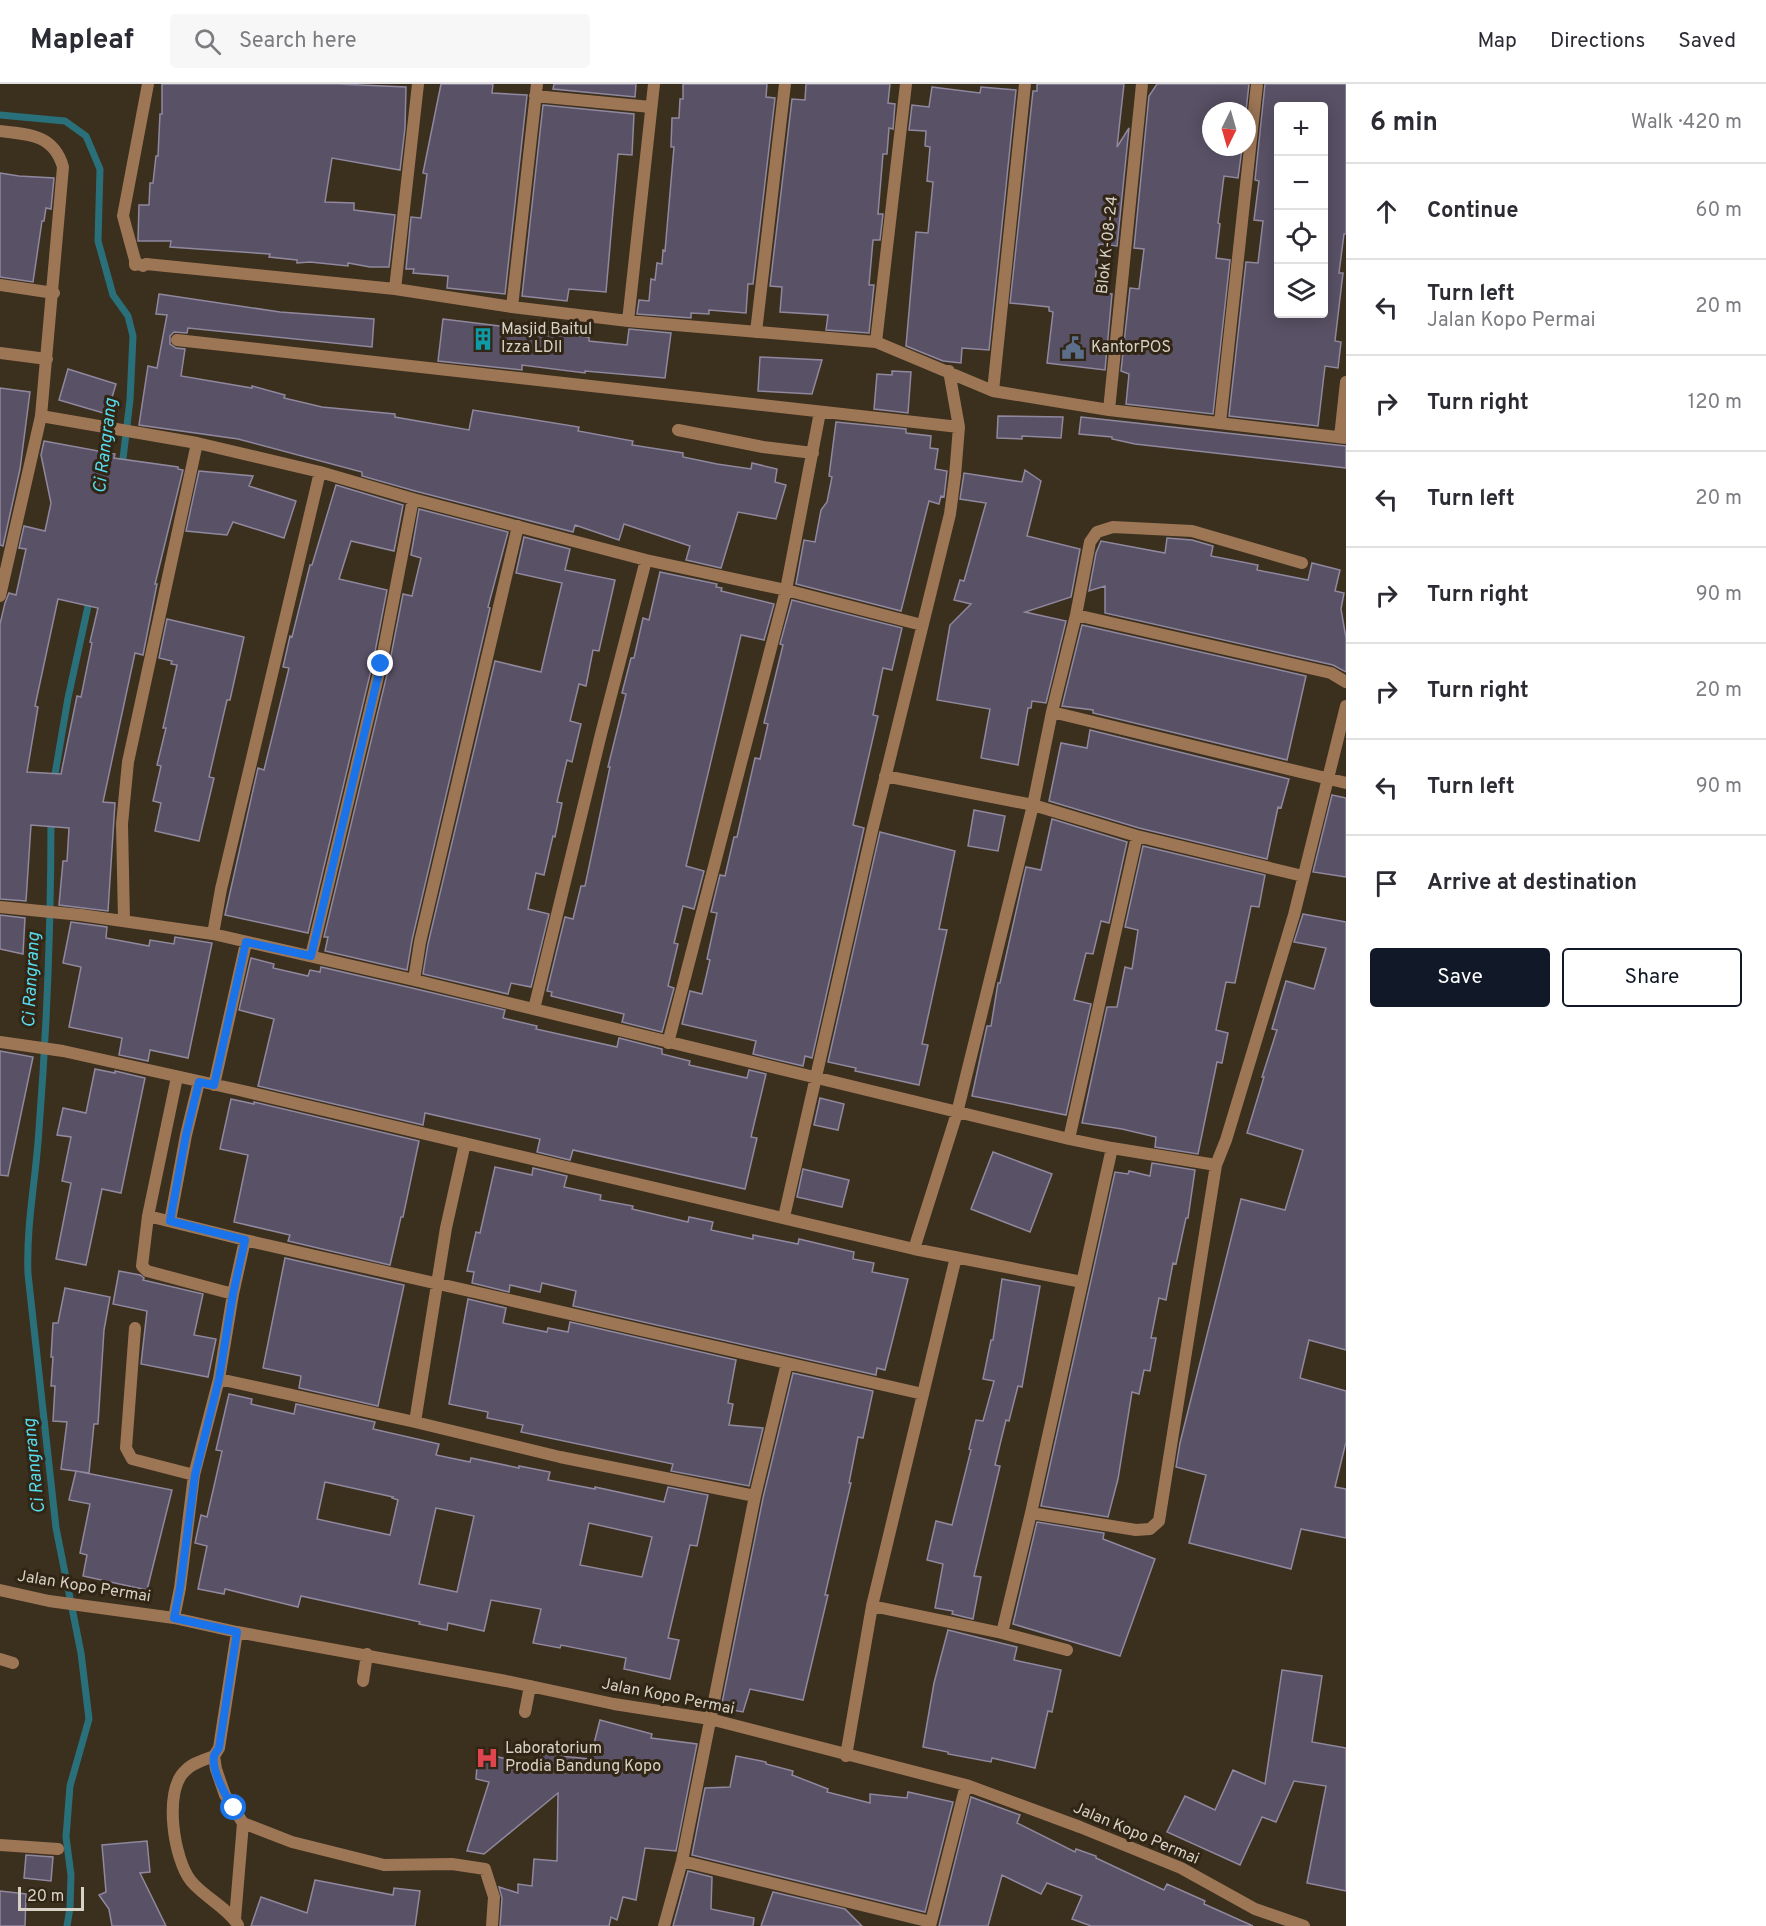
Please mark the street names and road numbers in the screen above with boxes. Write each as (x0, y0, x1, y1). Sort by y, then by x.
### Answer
street label: Blok K-08-24 (1093, 195, 1123, 295)
street label: Jalan Kopo Permai (16, 1567, 152, 1607)
street label: Jalan Kopo Permai (600, 1674, 736, 1720)
street label: Jalan Kopo Permai (1070, 1798, 1202, 1870)

